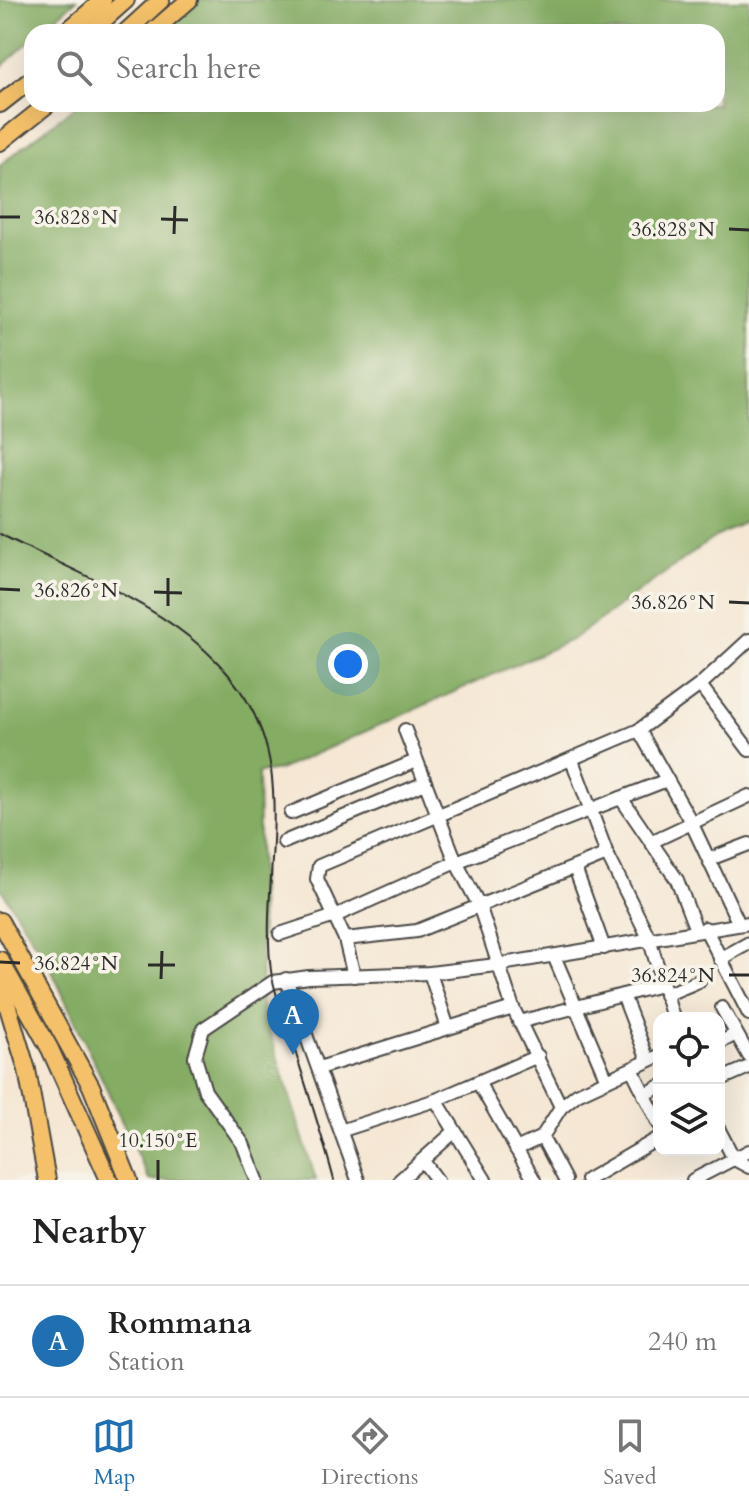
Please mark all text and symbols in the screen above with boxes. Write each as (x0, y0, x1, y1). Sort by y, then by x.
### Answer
search box (24, 24, 725, 112)
icon: search (52, 46, 96, 90)
text: Search here (116, 48, 261, 89)
text: 36.828°N (34, 204, 118, 231)
text: 36.828°N (631, 216, 715, 243)
text: 36.826°N (34, 577, 118, 604)
text: 36.826°N (631, 589, 715, 616)
your location (328, 644, 368, 684)
text: 36.824°N (34, 950, 118, 977)
text: 36.824°N (631, 962, 715, 989)
pin: A (267, 989, 319, 1055)
map controls (653, 1012, 725, 1156)
button: locate (653, 1012, 725, 1084)
button: layers (653, 1084, 725, 1156)
text: 10.150°E (119, 1127, 197, 1154)
text: Nearby (32, 1209, 147, 1255)
text: Rommana (108, 1303, 252, 1344)
text: A (48, 1324, 68, 1359)
text: 240 m (648, 1324, 717, 1359)
text: Station (108, 1344, 185, 1379)
tab: Map (92, 1414, 136, 1492)
tab: Directions (321, 1414, 418, 1492)
tab: Saved (603, 1414, 657, 1492)

